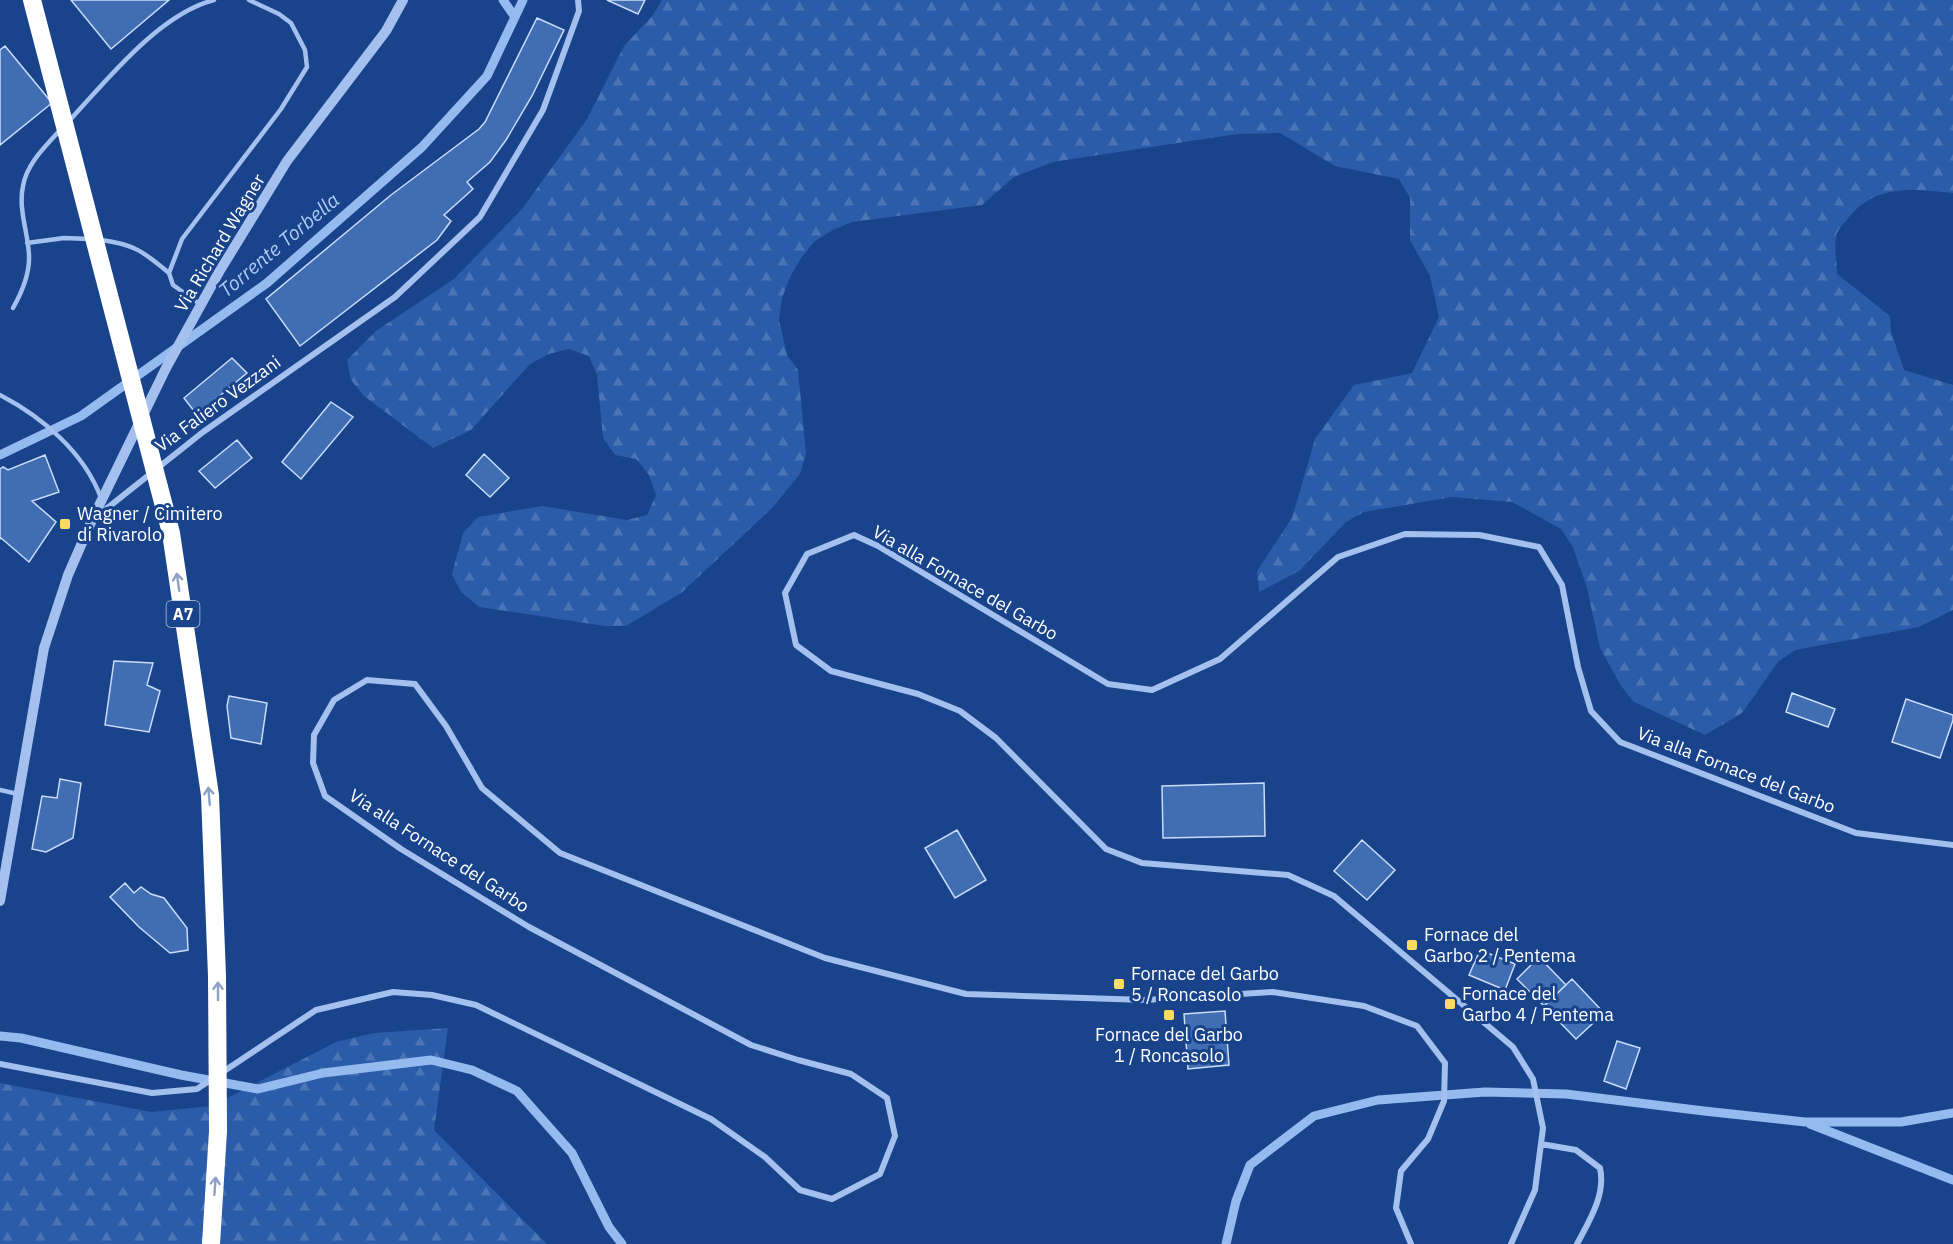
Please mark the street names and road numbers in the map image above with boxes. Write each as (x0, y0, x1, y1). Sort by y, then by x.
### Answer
street label: Via Richard Wagner (169, 169, 270, 316)
street label: Via Faliero Vezzani (150, 350, 285, 457)
street label: Via alla Fornace del Garbo (868, 520, 1062, 645)
road number: A7 (166, 601, 200, 627)
street label: Via alla Fornace del Garbo (1634, 721, 1839, 818)
street label: Via alla Fornace del Garbo (345, 784, 534, 918)

